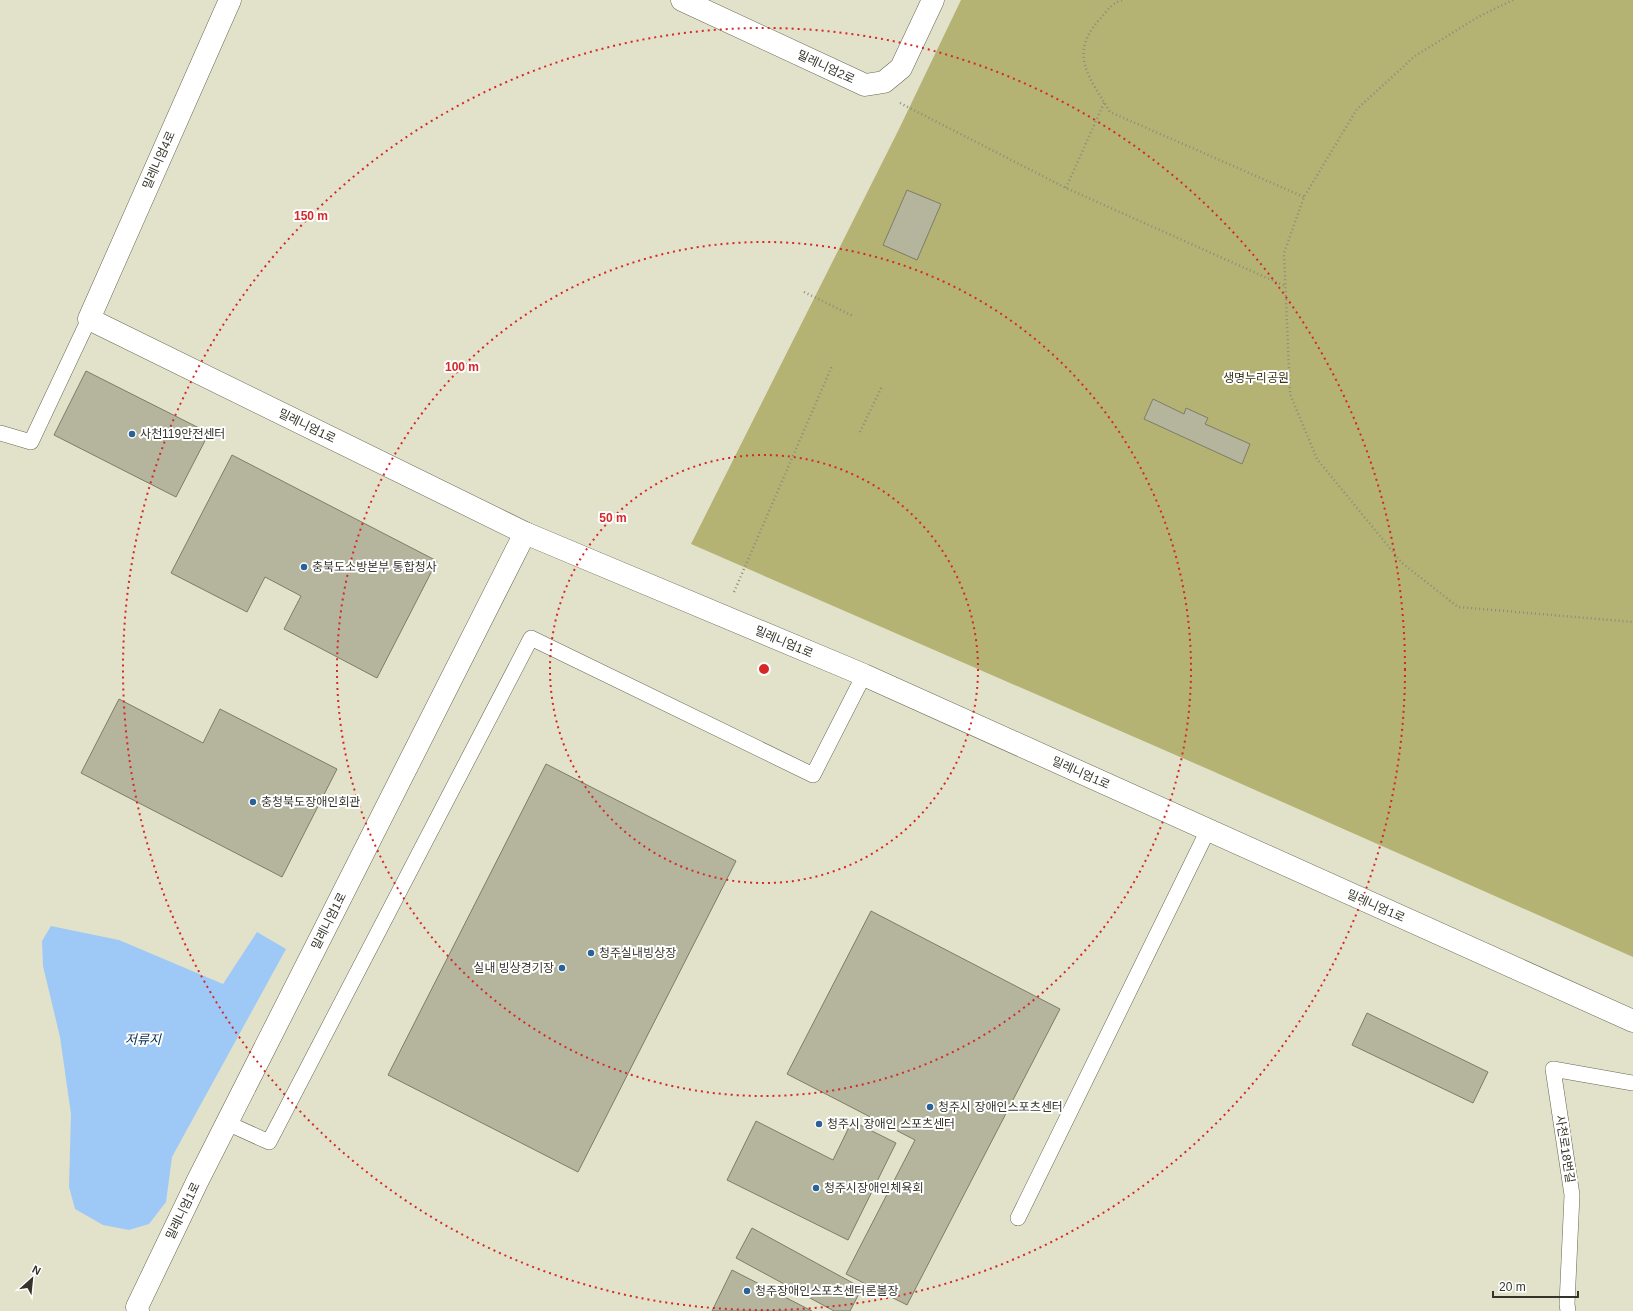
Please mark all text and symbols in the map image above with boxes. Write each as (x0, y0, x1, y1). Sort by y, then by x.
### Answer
street label: 밀레니엄2로 (795, 48, 857, 86)
street label: 밀레니엄4로 (140, 129, 178, 191)
text: 150 m (294, 209, 328, 223)
text: 100 m (445, 360, 479, 374)
park label: 생명누리공원 (1223, 371, 1289, 385)
street label: 밀레니엄1로 (276, 406, 338, 446)
place label: 사천119안전센터 (140, 427, 225, 441)
marker: 사천119안전센터 (127, 429, 137, 439)
text: 50 m (599, 511, 627, 525)
place label: 충북도소방본부 통합청사 (312, 560, 437, 574)
marker: 충북도소방본부 통합청사 (299, 562, 309, 572)
street label: 밀레니엄1로 (753, 623, 815, 661)
centre of rings (757, 662, 771, 676)
street label: 밀레니엄1로 (1050, 754, 1112, 792)
place label: 충청북도장애인회관 (261, 795, 360, 809)
marker: 충청북도장애인회관 (248, 797, 258, 807)
street label: 밀레니엄1로 (1345, 887, 1407, 925)
street label: 밀레니엄1로 (309, 890, 349, 952)
place label: 청주실내빙상장 (599, 946, 676, 960)
marker: 청주실내빙상장 (586, 948, 596, 958)
place label: 실내 빙상경기장 (473, 961, 554, 975)
marker: 실내 빙상경기장 (557, 963, 567, 973)
water label: 저류지 (125, 1032, 162, 1047)
place label: 청주시 장애인스포츠센터 (938, 1100, 1063, 1114)
marker: 청주시 장애인스포츠센터 (925, 1102, 935, 1112)
street label: 사천로18번길 (1553, 1114, 1577, 1184)
place label: 청주시 장애인 스포츠센터 (827, 1117, 955, 1131)
marker: 청주시 장애인 스포츠센터 (814, 1119, 824, 1129)
street label: 밀레니엄1로 (163, 1180, 203, 1242)
place label: 청주시장애인체육회 (824, 1181, 923, 1195)
marker: 청주시장애인체육회 (811, 1183, 821, 1193)
north arrow (12, 1259, 52, 1299)
text: N (30, 1263, 43, 1277)
scale bar (1493, 1273, 1578, 1299)
text: 20 m (1499, 1280, 1526, 1294)
place label: 청주장애인스포츠센터론볼장 (755, 1284, 899, 1298)
marker: 청주장애인스포츠센터론볼장 (742, 1286, 752, 1296)

